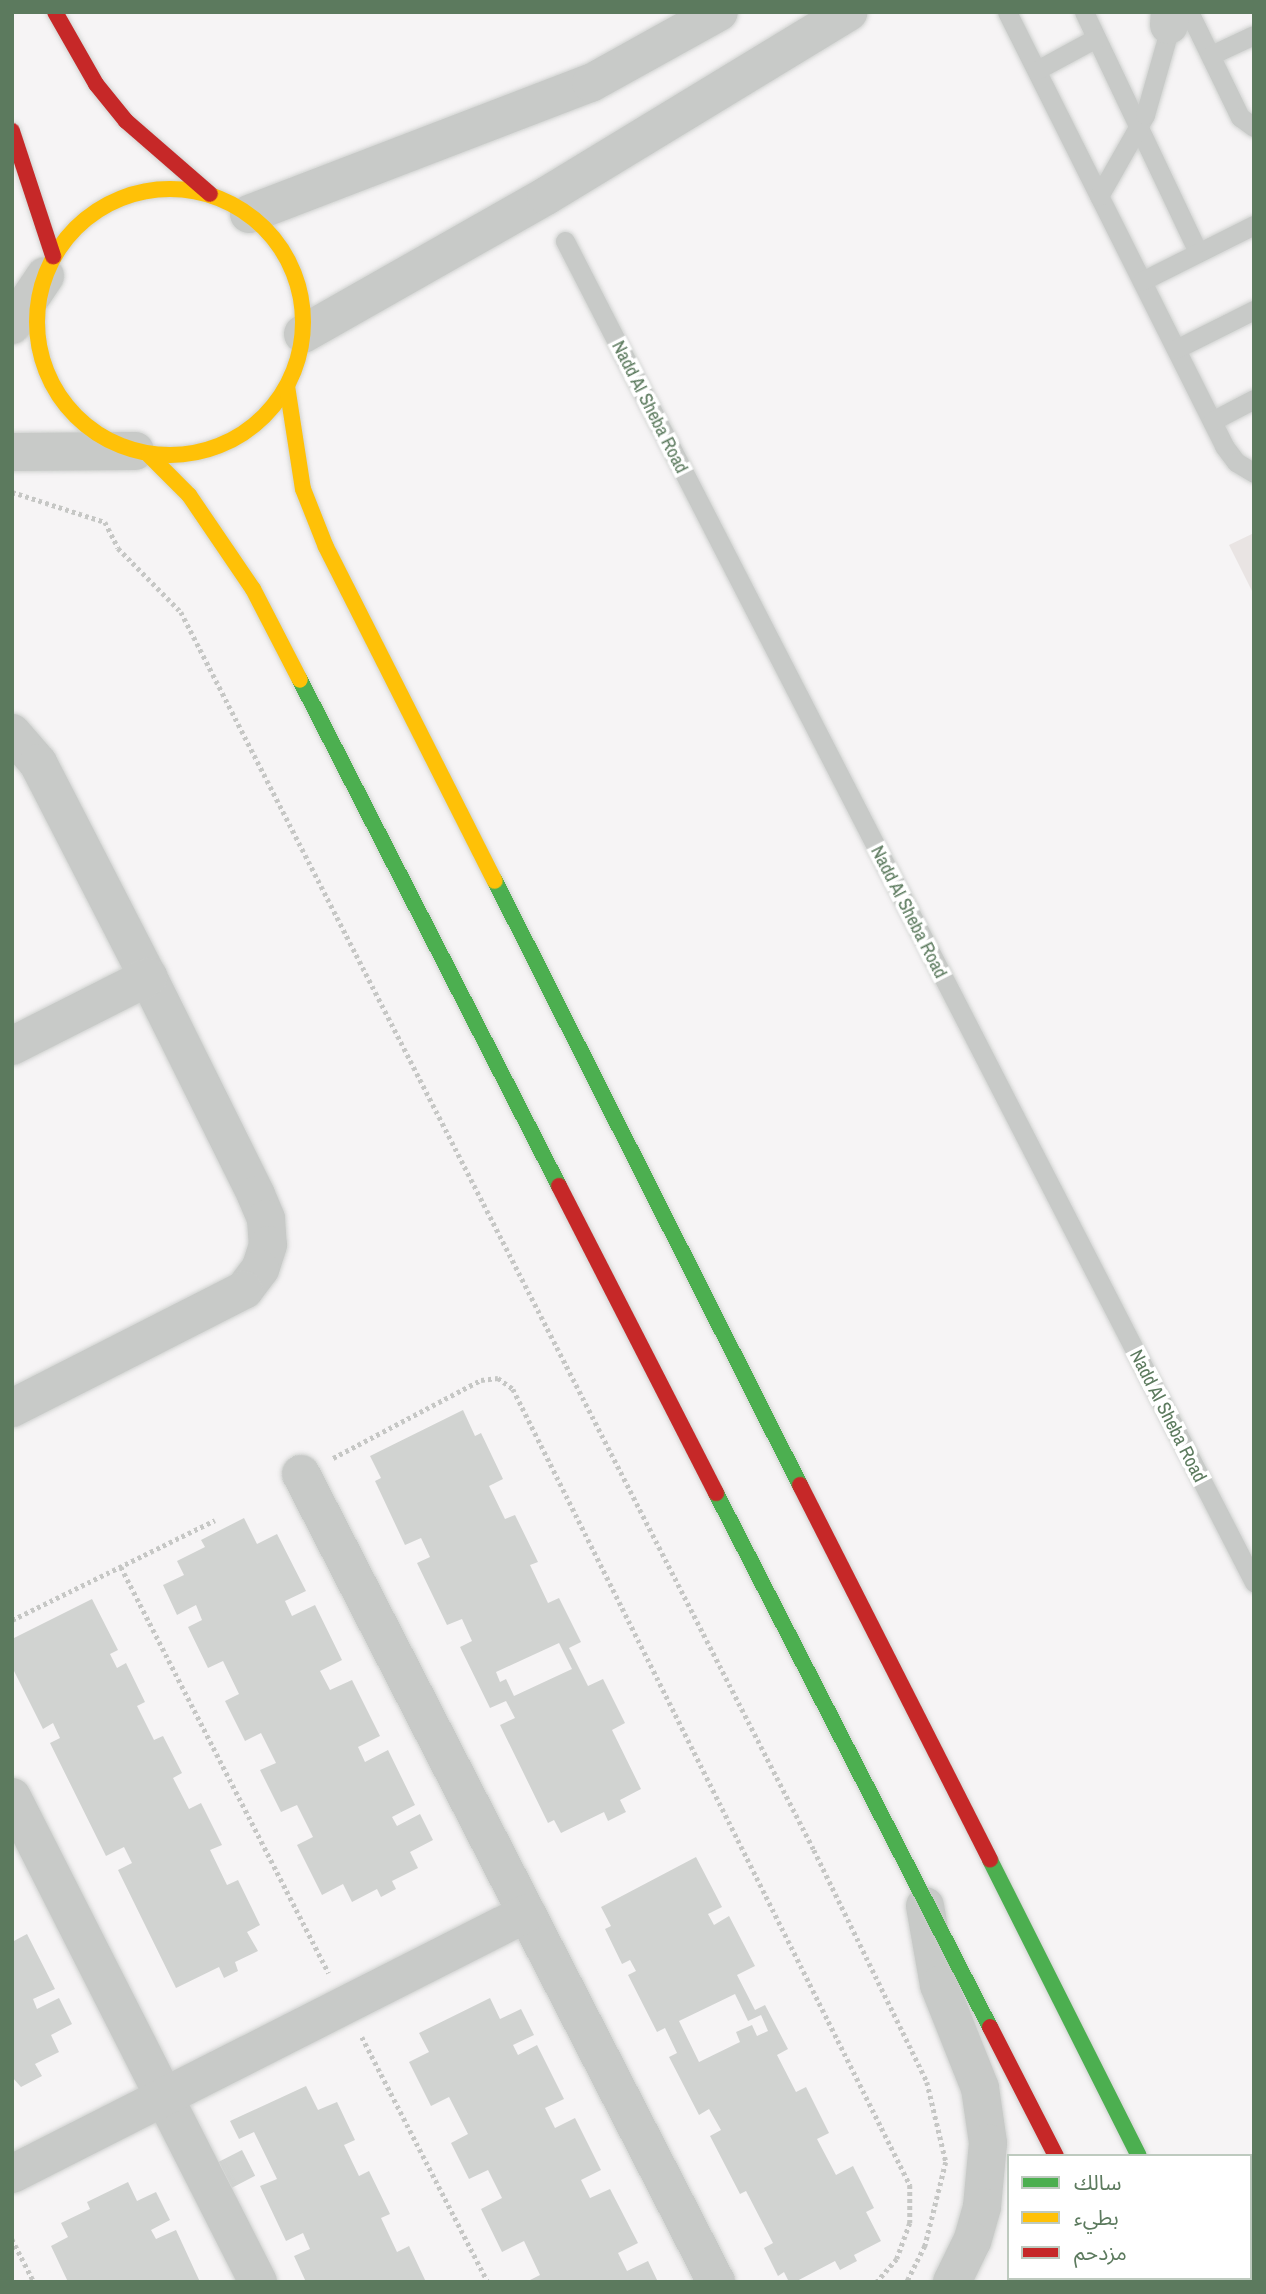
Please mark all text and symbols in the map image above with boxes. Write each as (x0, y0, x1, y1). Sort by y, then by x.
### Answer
street label: Nadd Al Sheba Road (607, 337, 693, 477)
street label: Nadd Al Sheba Road (866, 842, 952, 982)
street label: Nadd Al Sheba Road (1125, 1346, 1211, 1486)
legend (1007, 2154, 1252, 2280)
text: سالك (1074, 2168, 1121, 2197)
text: بطيء (1074, 2203, 1119, 2232)
text: مزدحم (1074, 2238, 1127, 2267)

